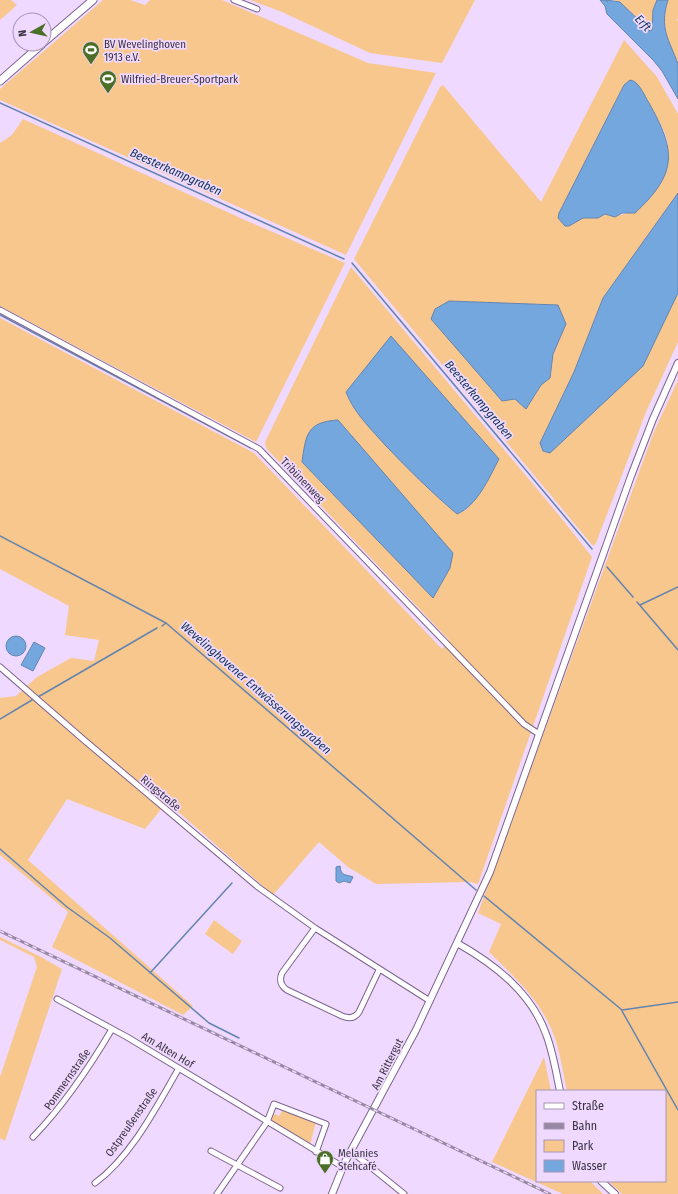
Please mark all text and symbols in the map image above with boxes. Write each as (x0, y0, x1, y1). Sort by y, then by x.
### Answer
north arrow (12, 12, 52, 52)
water label: Erft (632, 12, 654, 34)
text: N (16, 29, 29, 37)
place label: BV Wevelinghoven 1913 e.V. (104, 38, 186, 64)
sports icon: BV Wevelinghoven 1913 e.V. (81, 40, 101, 65)
sports icon: Wilfried-Breuer-Sportpark (98, 69, 118, 94)
place label: Wilfried-Breuer-Sportpark (121, 73, 239, 86)
water label: Beesterkampgraben (128, 146, 224, 198)
water label: Beesterkampgraben (442, 358, 516, 442)
street label: Tribünenweg (278, 455, 328, 506)
water label: Wevelinghovener Entwässerungsgraben (178, 619, 334, 757)
street label: Ringstraße (138, 773, 183, 814)
street label: Am Alten Hof (139, 1030, 197, 1071)
street label: Am Rittergut (369, 1036, 406, 1092)
street label: Pommernstraße (42, 1046, 93, 1112)
street label: Ostpreußenstraße (103, 1085, 160, 1159)
legend (536, 1090, 666, 1182)
text: Straße (572, 1099, 604, 1113)
text: Bahn (572, 1119, 597, 1133)
text: Park (572, 1139, 594, 1153)
place label: Melanies Stehcafé (338, 1147, 378, 1173)
shop icon: Melanies Stehcafé (315, 1149, 335, 1174)
text: Wasser (572, 1159, 607, 1173)

